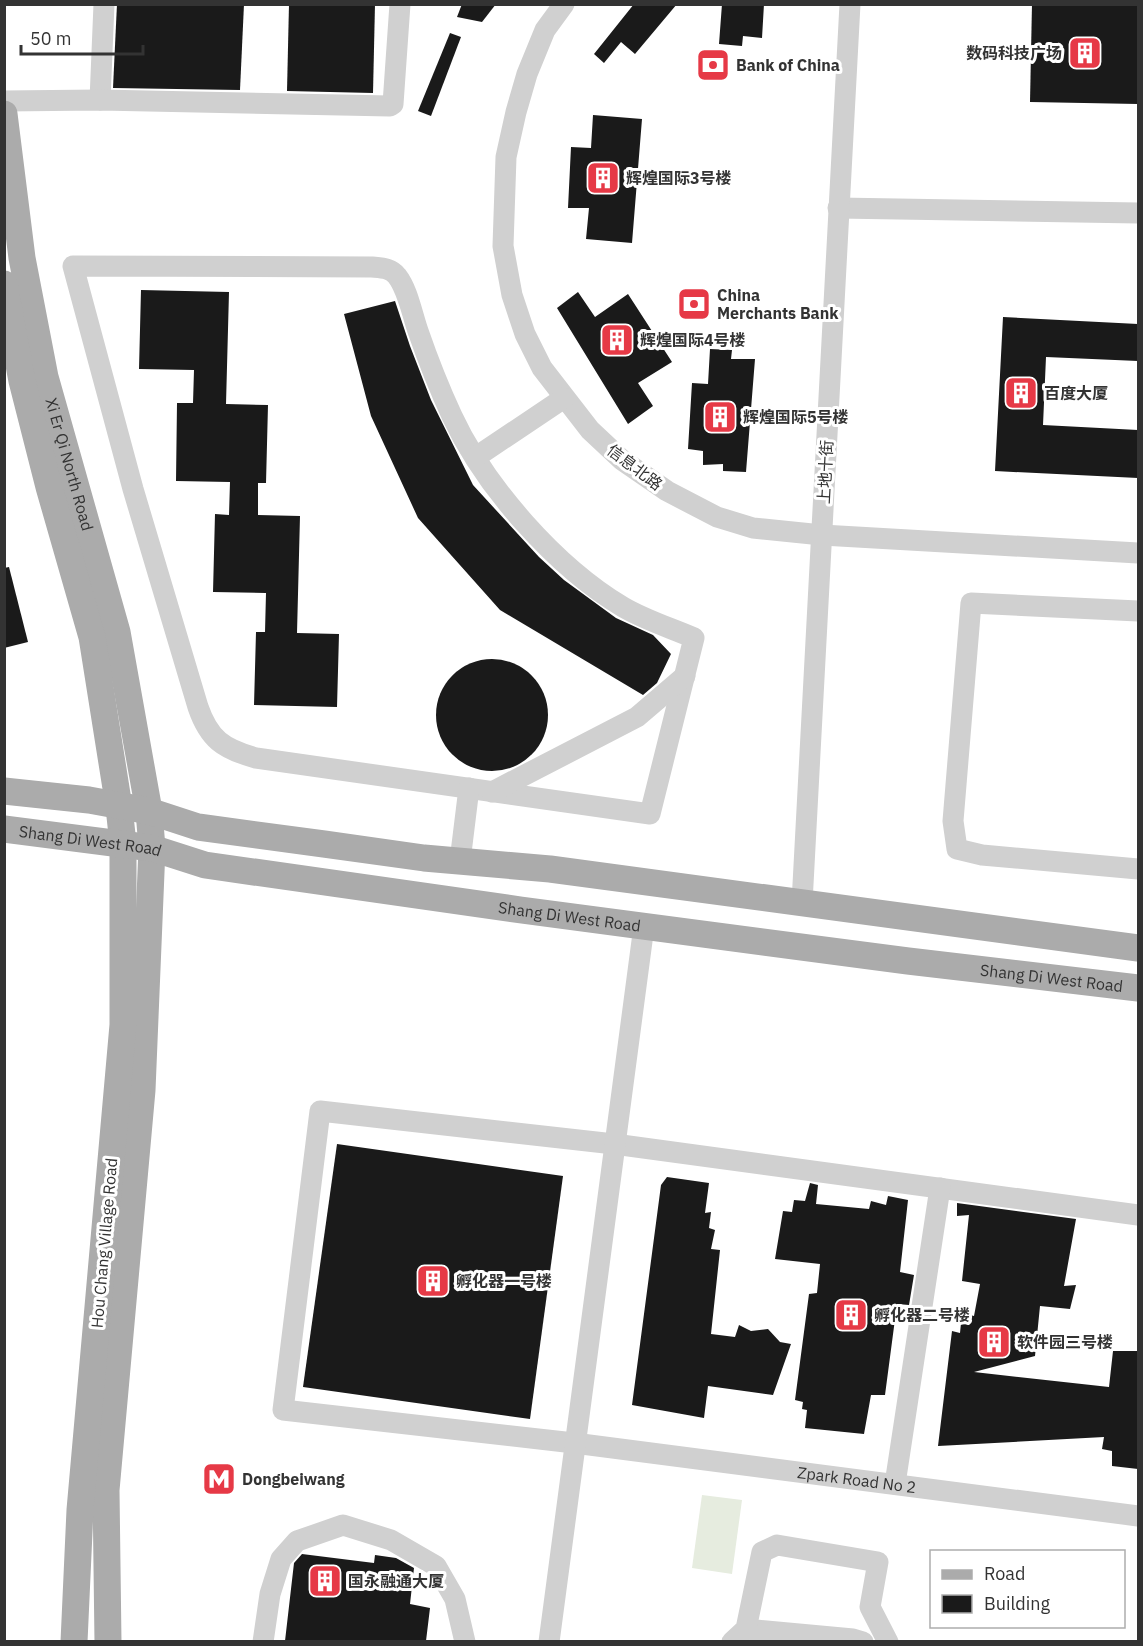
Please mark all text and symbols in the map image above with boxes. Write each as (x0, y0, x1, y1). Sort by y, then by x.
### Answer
scale bar (21, 18, 142, 56)
text: 50 m (30, 27, 72, 50)
building icon: 数码科技广场 (1067, 35, 1103, 71)
place label: 数码科技广场 (966, 43, 1062, 63)
bank icon: Bank of China (695, 47, 731, 83)
place label: Bank of China (736, 55, 840, 75)
building icon: 辉煌国际3号楼 (585, 160, 621, 196)
place label: 辉煌国际3号楼 (626, 168, 732, 188)
place label: China Merchants Bank (717, 285, 839, 323)
bank icon: China Merchants Bank (676, 286, 712, 322)
building icon: 辉煌国际4号楼 (599, 322, 635, 358)
place label: 辉煌国际4号楼 (640, 330, 746, 350)
building icon: 百度大厦 (1003, 375, 1039, 411)
place label: 百度大厦 (1044, 383, 1108, 403)
street label: Xi Er Qi North Road (41, 396, 98, 533)
building icon: 辉煌国际5号楼 (702, 399, 738, 435)
place label: 辉煌国际5号楼 (743, 407, 849, 427)
street label: 信息北路 (603, 440, 667, 494)
street label: 上地十街 (813, 440, 837, 504)
street label: Shang Di West Road (18, 821, 164, 860)
street label: Shang Di West Road (497, 897, 642, 936)
street label: Shang Di West Road (979, 960, 1124, 996)
street label: Hou Chang Village Road (87, 1157, 121, 1329)
building icon: 孵化器一号楼 (415, 1263, 451, 1299)
place label: 孵化器一号楼 (456, 1271, 552, 1291)
building icon: 孵化器二号楼 (833, 1297, 869, 1333)
place label: 孵化器二号楼 (874, 1305, 970, 1325)
building icon: 软件园三号楼 (976, 1324, 1012, 1360)
place label: 软件园三号楼 (1017, 1332, 1113, 1352)
metro station icon: Dongbeiwang (201, 1461, 237, 1497)
street label: Zpark Road No 2 (796, 1462, 917, 1497)
place label: Dongbeiwang (242, 1469, 345, 1489)
legend (930, 1550, 1125, 1628)
text: Road (984, 1562, 1025, 1585)
building icon: 国永融通大厦 (307, 1563, 343, 1599)
place label: 国永融通大厦 (348, 1571, 444, 1591)
text: Building (984, 1592, 1051, 1615)

